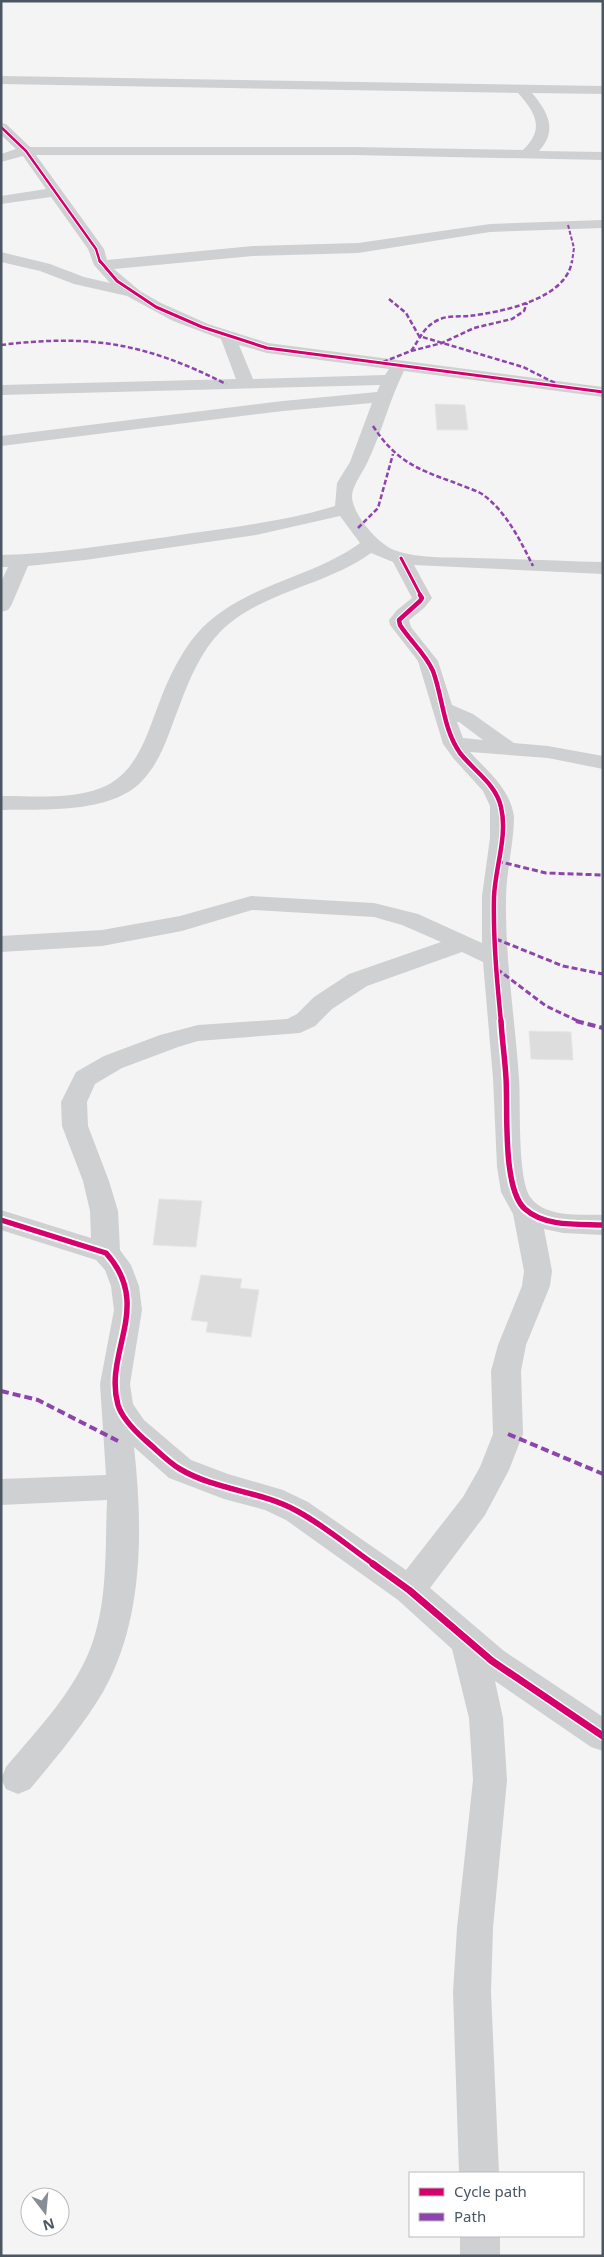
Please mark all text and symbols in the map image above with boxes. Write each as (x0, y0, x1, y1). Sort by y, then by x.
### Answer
legend (409, 2172, 584, 2237)
text: Cycle path (454, 2181, 527, 2201)
north arrow (20, 2187, 70, 2237)
text: Path (454, 2206, 486, 2226)
text: N (41, 2214, 57, 2236)

